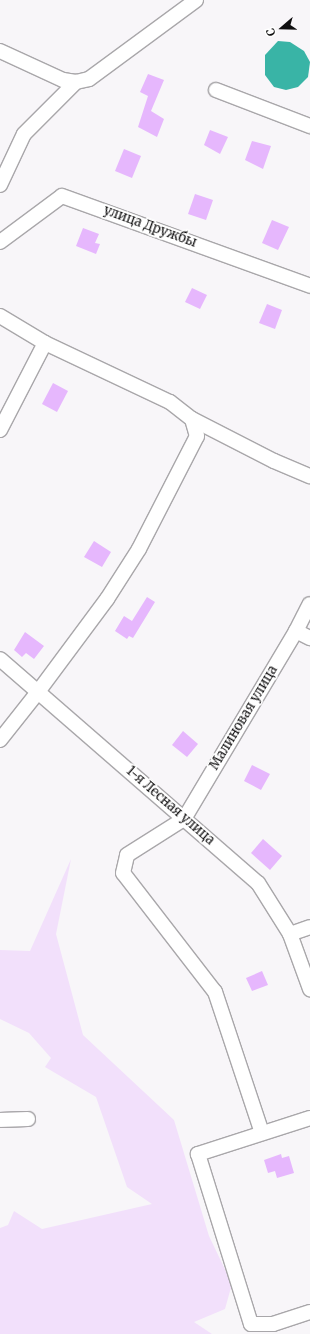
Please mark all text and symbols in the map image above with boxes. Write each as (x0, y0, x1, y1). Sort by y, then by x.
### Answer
north arrow (262, 8, 302, 48)
text: С (263, 26, 279, 38)
street label: улица Дружбы (101, 203, 199, 251)
street label: Малиновая улица (207, 663, 281, 773)
street label: 1-я Лесная улица (123, 763, 217, 849)

